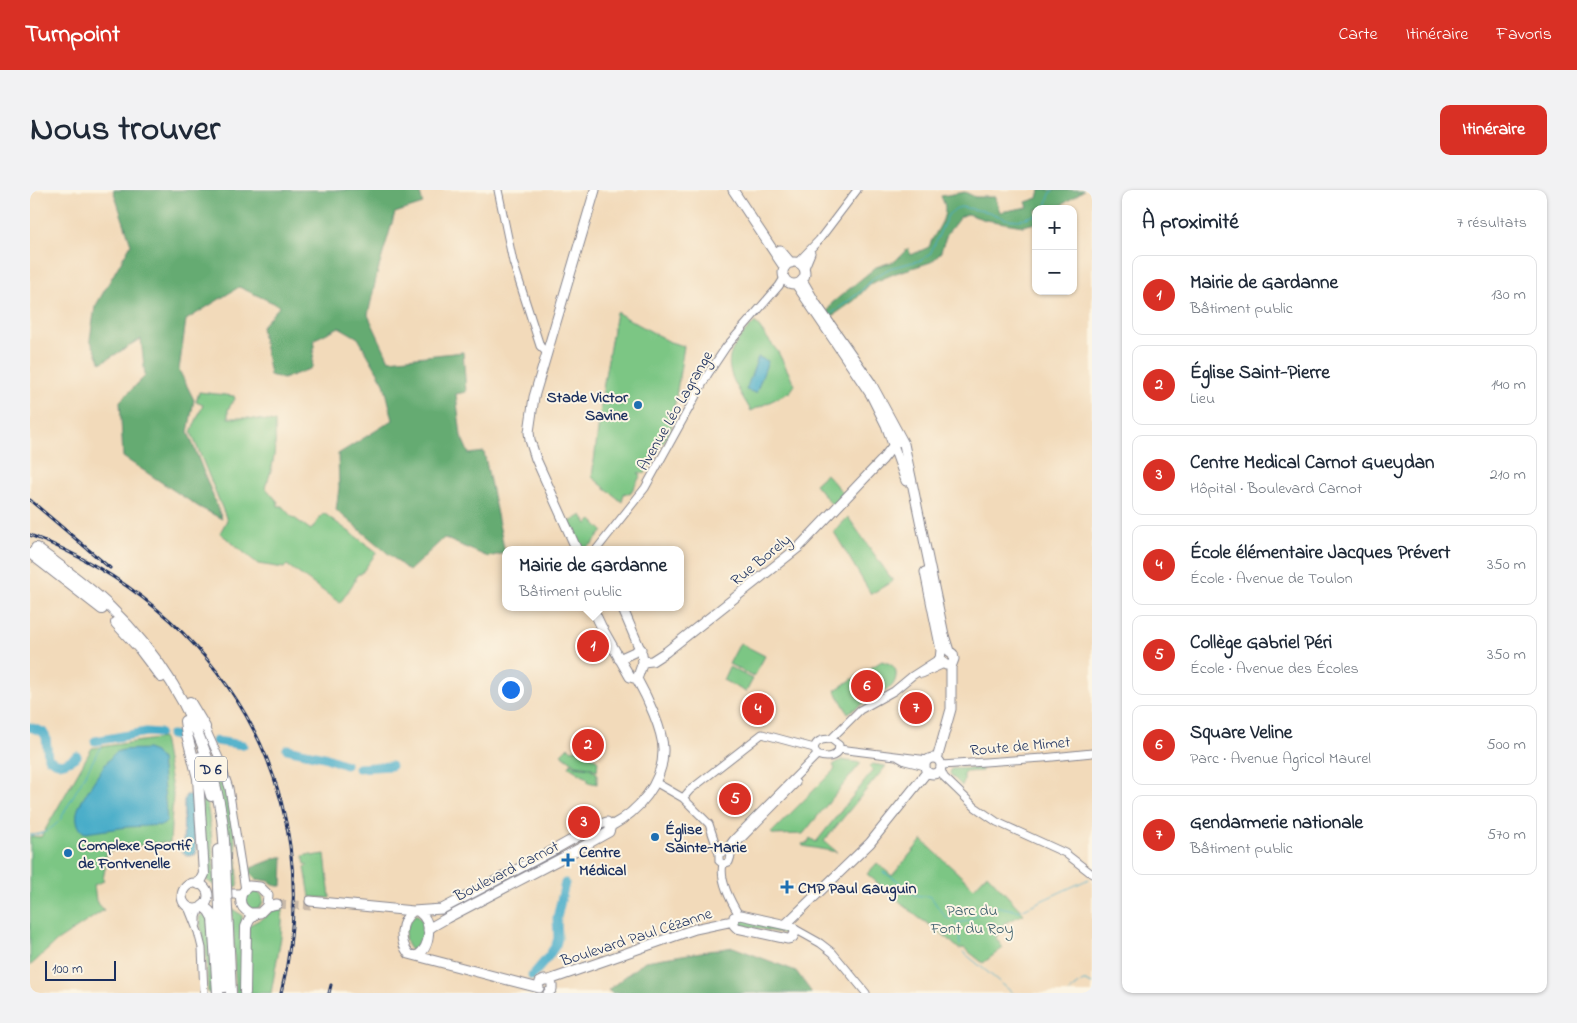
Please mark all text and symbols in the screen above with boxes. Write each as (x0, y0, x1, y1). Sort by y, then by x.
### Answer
text: Turnpoint (25, 18, 120, 53)
text: Carte (1338, 22, 1378, 48)
text: Itinéraire (1406, 22, 1468, 48)
text: Favoris (1496, 22, 1552, 48)
text: Nous trouver (30, 105, 220, 156)
button: Itinéraire (1440, 105, 1547, 155)
map controls (1032, 205, 1077, 295)
button: + (1032, 205, 1077, 250)
text: À proximité (1142, 208, 1239, 238)
text: 7 résultats (1457, 211, 1527, 235)
button: − (1032, 250, 1077, 295)
text: Mairie de Gardanne (1190, 270, 1338, 297)
text: 1 (1156, 283, 1162, 307)
text: 130 m (1491, 283, 1526, 307)
text: Bâtiment public (1190, 297, 1293, 321)
street label: Avenue Léo Lagrange (632, 346, 720, 475)
text: Église Saint-Pierre (1190, 360, 1330, 387)
text: 2 (1155, 373, 1163, 397)
text: 140 m (1491, 373, 1526, 397)
place label: Stade Victor Savine (547, 386, 629, 428)
text: Lieu (1190, 387, 1215, 411)
marker: Stade Victor Savine (632, 399, 644, 411)
text: Centre Medical Carnot Gueydan (1190, 450, 1434, 477)
text: 3 (1156, 463, 1162, 487)
text: 210 m (1490, 463, 1526, 487)
text: Hôpital · Boulevard Carnot (1190, 477, 1362, 501)
street label: Rue Borely (726, 529, 797, 593)
text: École élémentaire Jacques Prévert (1190, 540, 1450, 567)
popup (502, 546, 684, 611)
text: Mairie de Gardanne (519, 553, 667, 580)
text: 4 (1156, 553, 1162, 577)
text: 350 m (1487, 553, 1526, 577)
text: École · Avenue de Toulon (1190, 567, 1353, 591)
text: Bâtiment public (519, 580, 622, 604)
pin: 1 (577, 627, 609, 665)
text: Collège Gabriel Péri (1190, 630, 1332, 657)
text: 5 (1154, 643, 1164, 667)
text: 350 m (1487, 643, 1526, 667)
text: École · Avenue des Écoles (1190, 657, 1359, 681)
pin: 6 (851, 667, 883, 705)
your location (498, 677, 524, 703)
pin: 7 (900, 689, 932, 727)
pin: 4 (742, 690, 774, 728)
text: Square Veline (1190, 720, 1292, 747)
pin: 2 (572, 726, 604, 764)
street label: Route de Mimet (969, 731, 1072, 763)
text: 6 (1155, 733, 1163, 757)
text: 500 m (1487, 733, 1526, 757)
text: Parc · Avenue Agricol Maurel (1190, 747, 1371, 771)
road number: D 6 (195, 756, 227, 782)
pin: 5 (719, 780, 751, 818)
pin: 3 (568, 803, 600, 841)
text: Gendarmerie nationale (1190, 810, 1363, 837)
place label: Église Sainte-Marie (665, 818, 747, 860)
text: 7 (1156, 823, 1162, 847)
text: 570 m (1487, 823, 1526, 847)
marker: Église Sainte-Marie (649, 831, 661, 843)
place label: Complexe Sportif de Fontvenelle (78, 834, 192, 876)
street label: Boulevard Carnot (449, 835, 564, 909)
text: Bâtiment public (1190, 837, 1293, 861)
place label: Centre Médical (579, 841, 626, 883)
marker: Complexe Sportif de Fontvenelle (62, 847, 74, 859)
marker: Centre Médical (561, 853, 575, 867)
place label: CMP Paul Gauguin (798, 877, 916, 902)
marker: CMP Paul Gauguin (780, 880, 794, 894)
park label: Parc du Font du Roy (930, 899, 1013, 941)
street label: Boulevard Paul Cézanne (557, 902, 716, 974)
scale bar (45, 958, 116, 981)
text: 100 m (52, 959, 83, 980)

